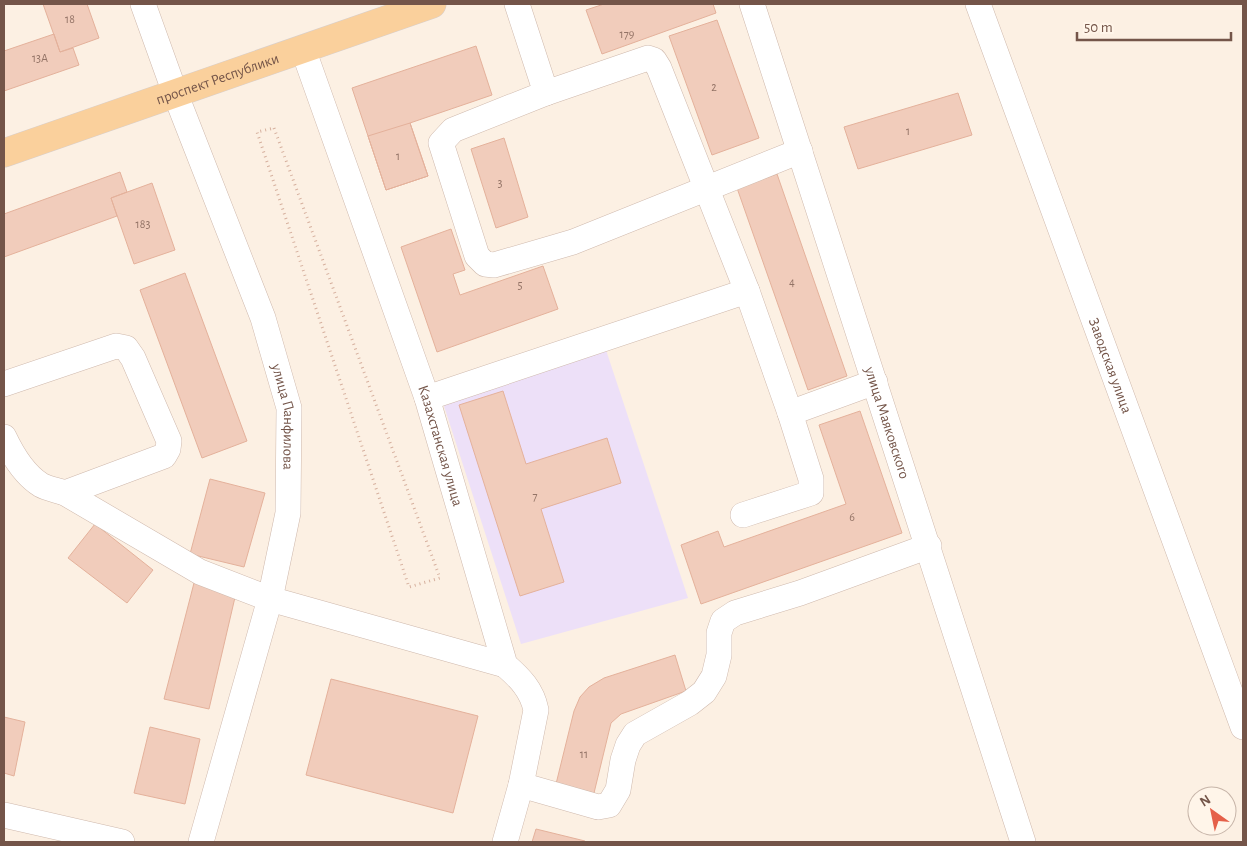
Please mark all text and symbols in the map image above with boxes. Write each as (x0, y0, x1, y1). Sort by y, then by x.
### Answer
scale bar (1077, 10, 1231, 42)
house number: 18 (65, 13, 75, 25)
text: 50 m (1084, 20, 1113, 35)
house number: 179 (620, 28, 635, 40)
street label: проспект Республики (154, 51, 281, 108)
house number: 13А (32, 52, 48, 64)
house number: 2 (711, 81, 717, 93)
house number: 1 (906, 125, 910, 137)
house number: 1 (396, 150, 400, 162)
house number: 3 (498, 177, 503, 189)
house number: 183 (136, 218, 150, 230)
house number: 4 (789, 276, 795, 288)
house number: 5 (517, 279, 523, 291)
street label: Заводская улица (1086, 316, 1134, 416)
street label: улица Панфилова (268, 361, 296, 470)
street label: улица Маяковского (862, 364, 912, 481)
street label: Казахстанская улица (415, 383, 465, 508)
house number: 7 (532, 490, 538, 502)
house number: 6 (849, 511, 855, 523)
house number: 11 (580, 748, 588, 760)
north arrow (1187, 786, 1237, 836)
text: N (1198, 792, 1213, 809)

